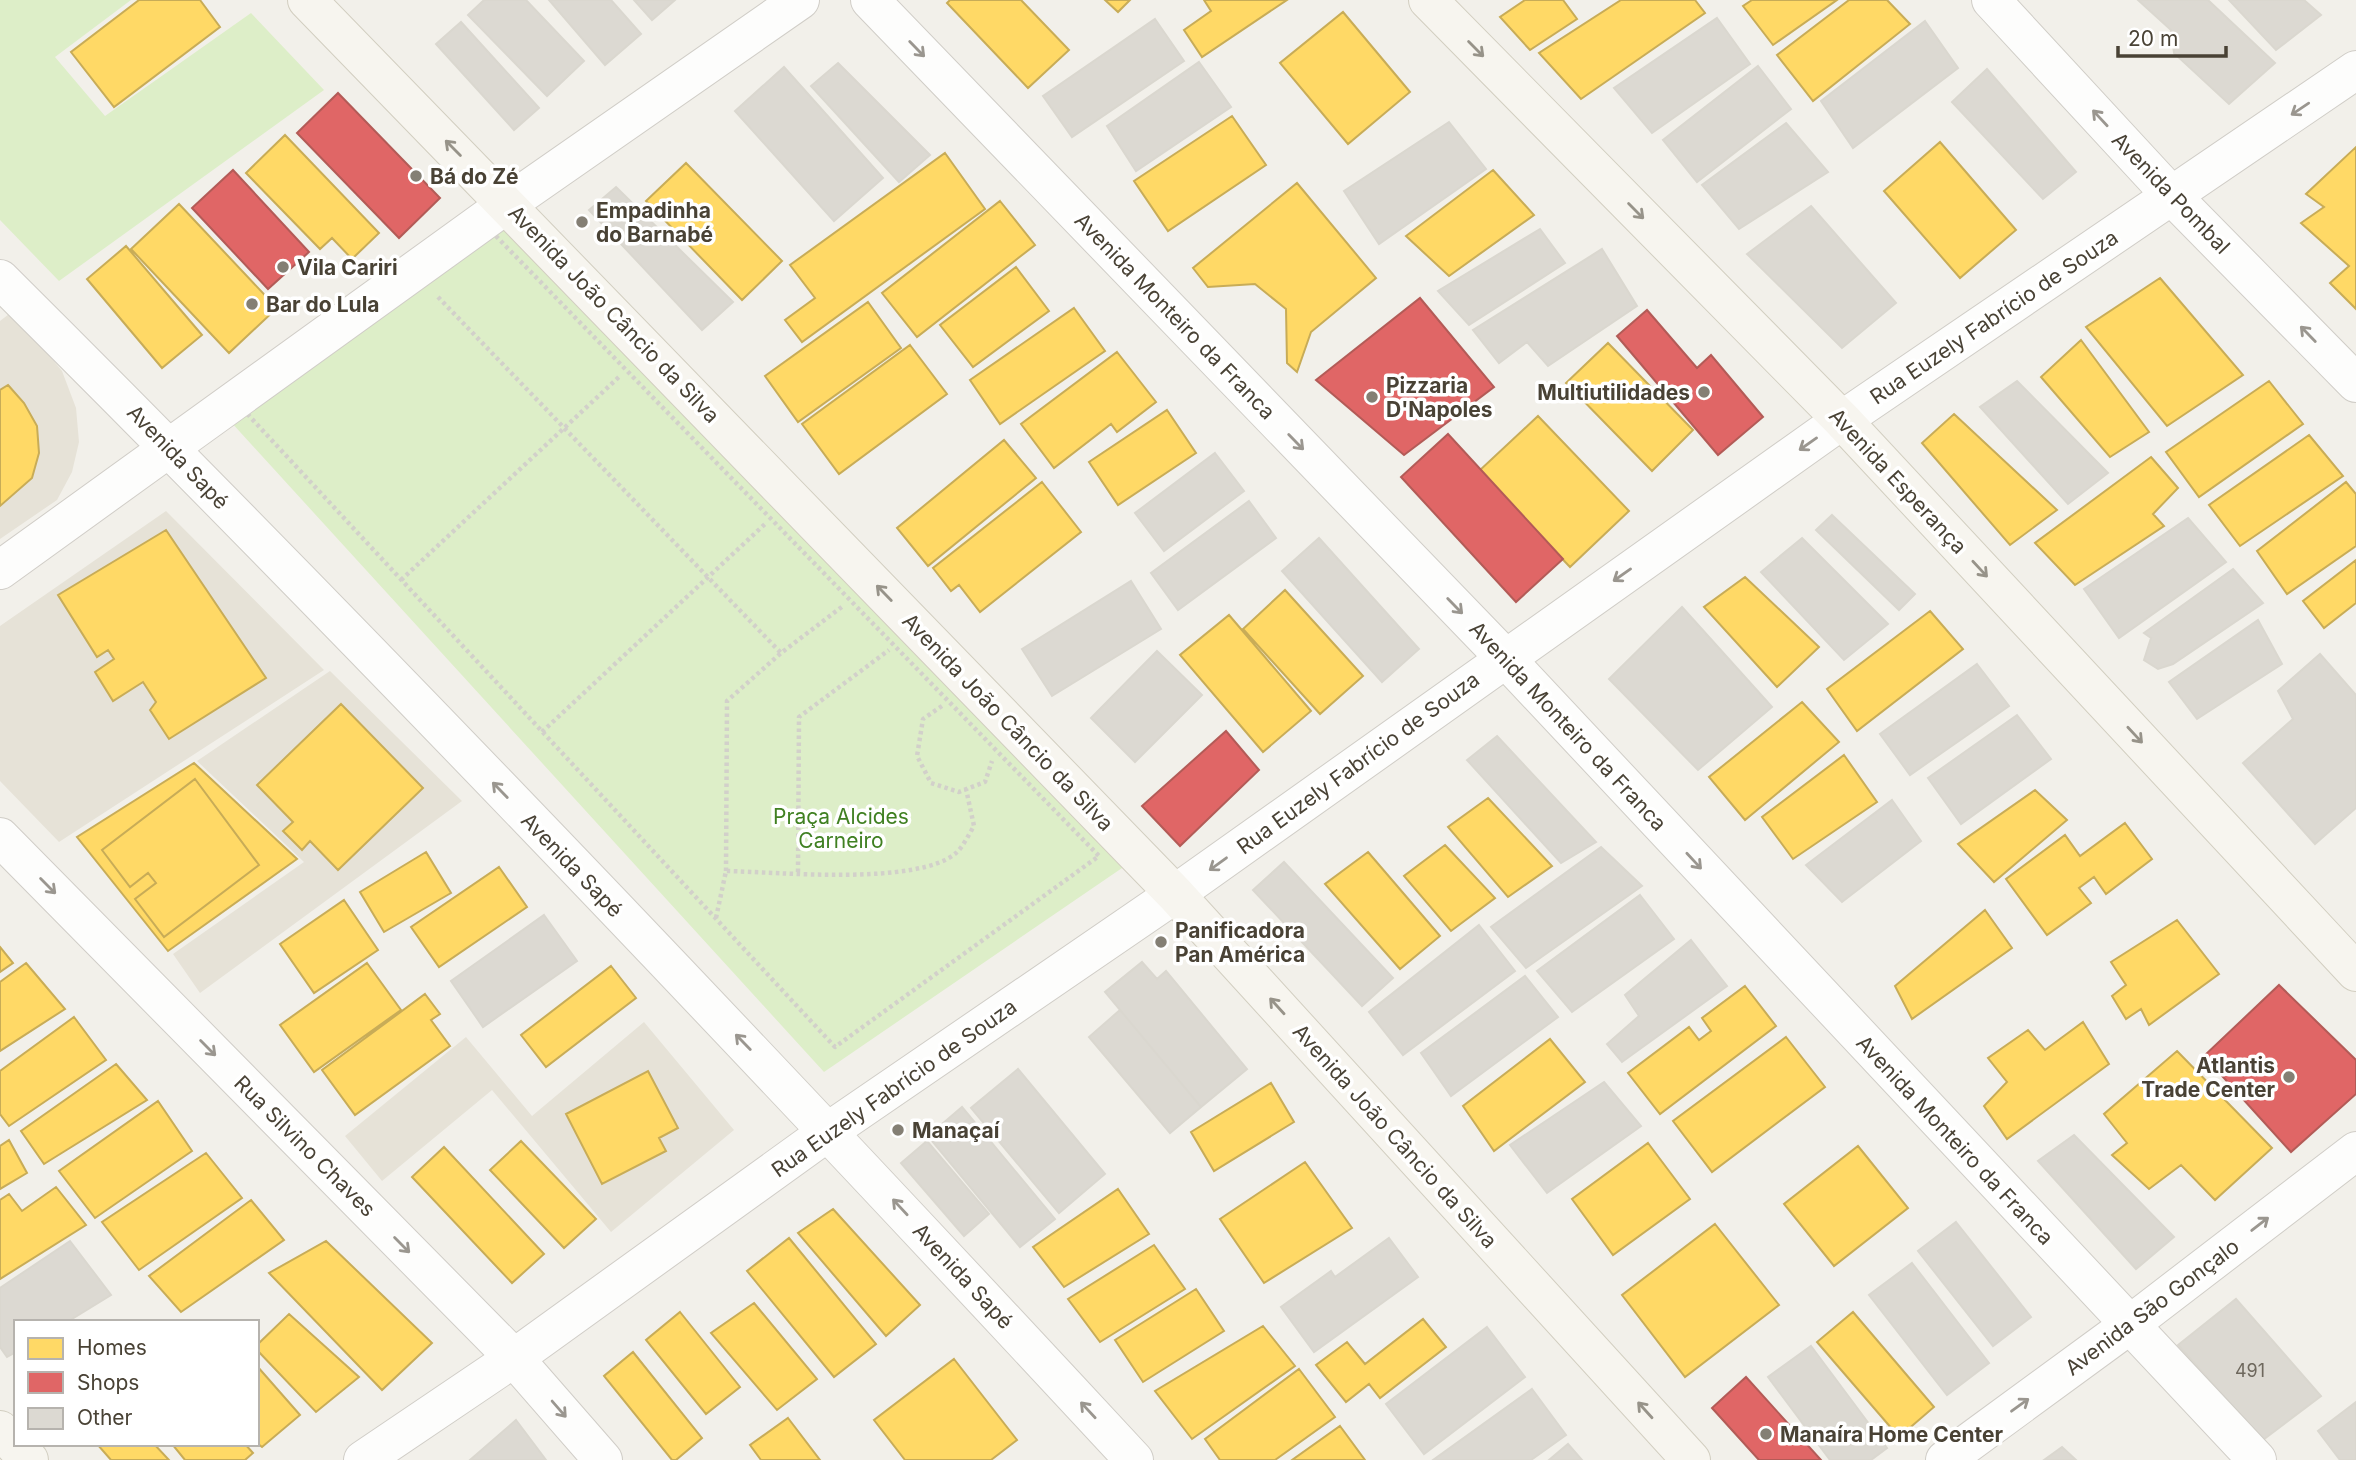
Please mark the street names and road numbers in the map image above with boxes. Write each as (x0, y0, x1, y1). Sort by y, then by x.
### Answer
street label: Avenida Pombal (2107, 127, 2235, 259)
street label: Avenida João Câncio da Silva (503, 200, 725, 428)
street label: Avenida Monteiro da Franca (1070, 208, 1280, 424)
street label: Rua Euzely Fabrício de Souza (1865, 225, 2123, 409)
street label: Avenida Sapé (122, 400, 234, 514)
street label: Avenida Esperança (1824, 403, 1972, 559)
street label: Avenida João Câncio da Silva (897, 608, 1119, 836)
street label: Avenida Monteiro da Franca (1464, 616, 1672, 836)
street label: Rua Euzely Fabrício de Souza (1232, 667, 1484, 859)
street label: Avenida Sapé (516, 808, 628, 922)
street label: Rua Euzely Fabrício de Souza (767, 994, 1021, 1182)
street label: Avenida João Câncio da Silva (1288, 1019, 1502, 1253)
street label: Avenida Monteiro da Franca (1851, 1030, 2059, 1250)
street label: Rua Silvino Chaves (229, 1070, 381, 1222)
street label: Avenida Sapé (908, 1218, 1018, 1334)
street label: Avenida São Gonçalo (2060, 1234, 2244, 1380)

